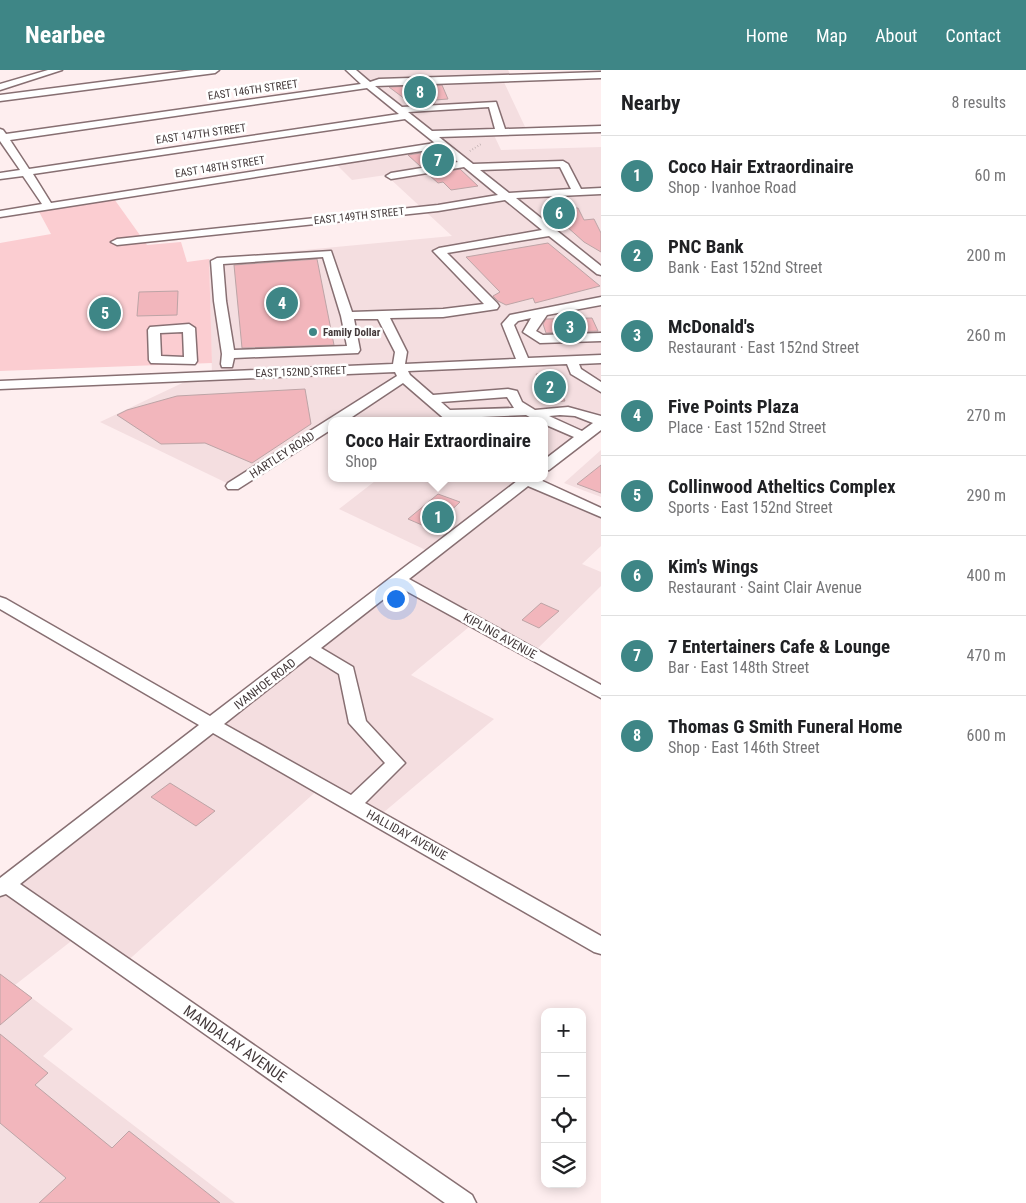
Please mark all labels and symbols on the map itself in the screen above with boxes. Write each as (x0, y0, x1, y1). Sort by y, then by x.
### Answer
pin: 8 (404, 73, 436, 111)
street label: EAST 146TH STREET (207, 77, 299, 103)
street label: EAST 147TH STREET (155, 121, 247, 147)
pin: 7 (422, 141, 454, 179)
street label: EAST 148TH STREET (174, 153, 266, 181)
pin: 6 (543, 194, 575, 232)
street label: EAST 149TH STREET (313, 205, 405, 227)
pin: 4 (266, 284, 298, 322)
pin: 5 (89, 294, 121, 332)
pin: 3 (554, 308, 586, 346)
marker: Family Dollar (307, 326, 319, 338)
place label: Family Dollar (323, 326, 381, 339)
street label: EAST 152ND STREET (255, 364, 347, 380)
pin: 2 (534, 368, 566, 406)
street label: HARTLEY ROAD (247, 429, 317, 481)
pin: 1 (422, 498, 454, 536)
your location (383, 586, 409, 612)
street label: KIPLING AVENUE (461, 610, 539, 662)
street label: IVANHOE ROAD (231, 656, 299, 712)
street label: HALLIDAY AVENUE (364, 807, 450, 863)
street label: MANDALAY AVENUE (180, 1002, 290, 1086)

